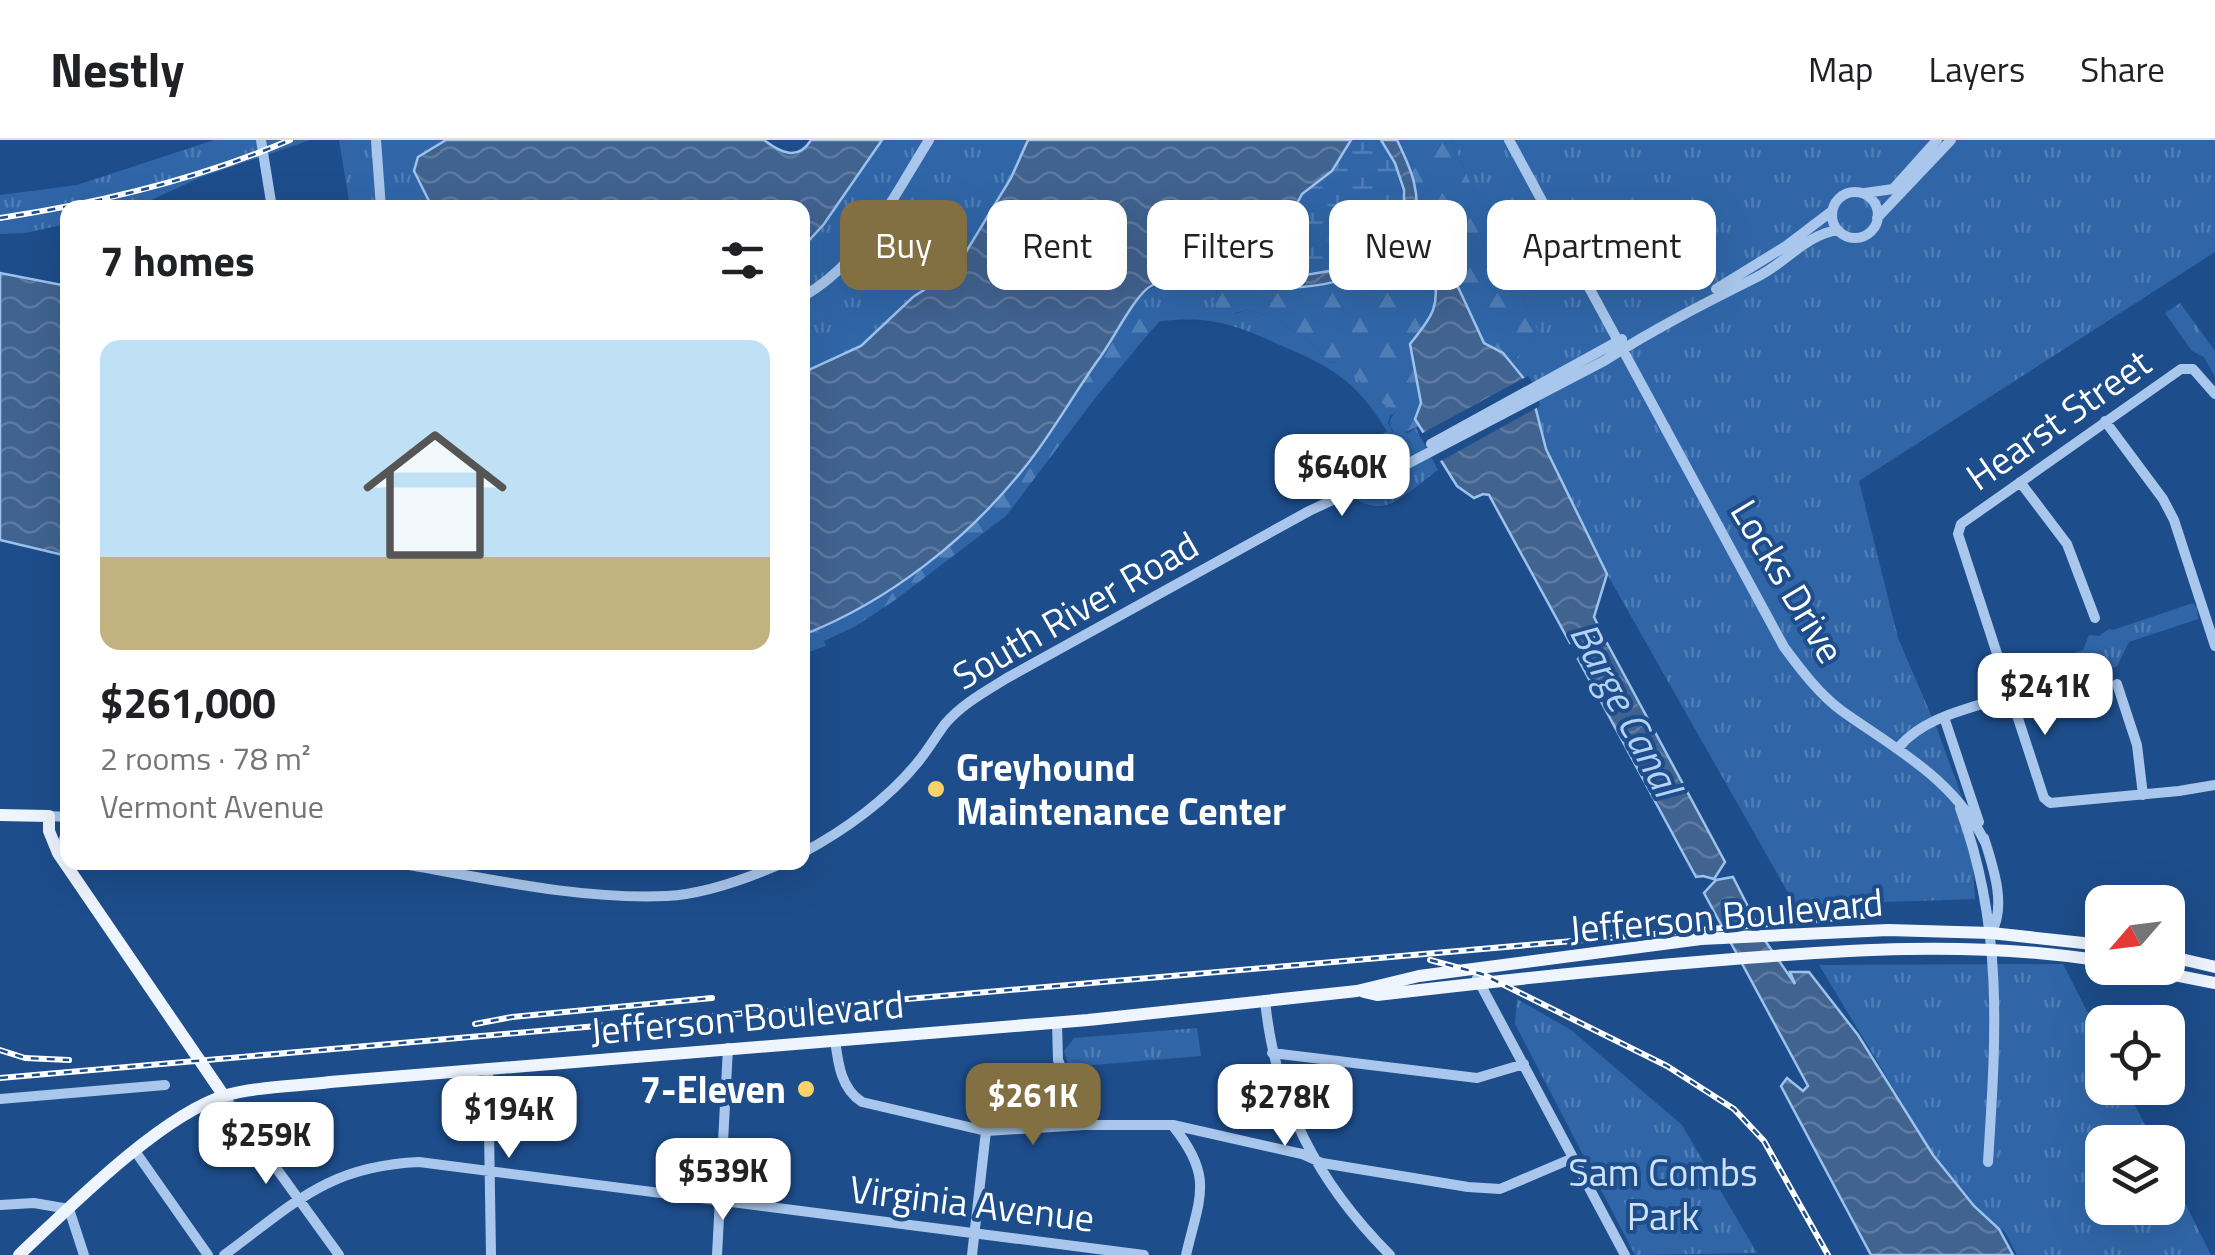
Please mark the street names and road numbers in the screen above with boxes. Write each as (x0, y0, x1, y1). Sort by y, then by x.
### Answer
street label: Hearst Street (1954, 334, 2162, 504)
street label: Locks Drive (1716, 488, 1860, 674)
street label: South River Road (941, 516, 1209, 704)
street label: Jefferson Boulevard (1567, 872, 1885, 958)
street label: Jefferson Boulevard (588, 974, 906, 1060)
street label: Virginia Avenue (846, 1159, 1098, 1247)

